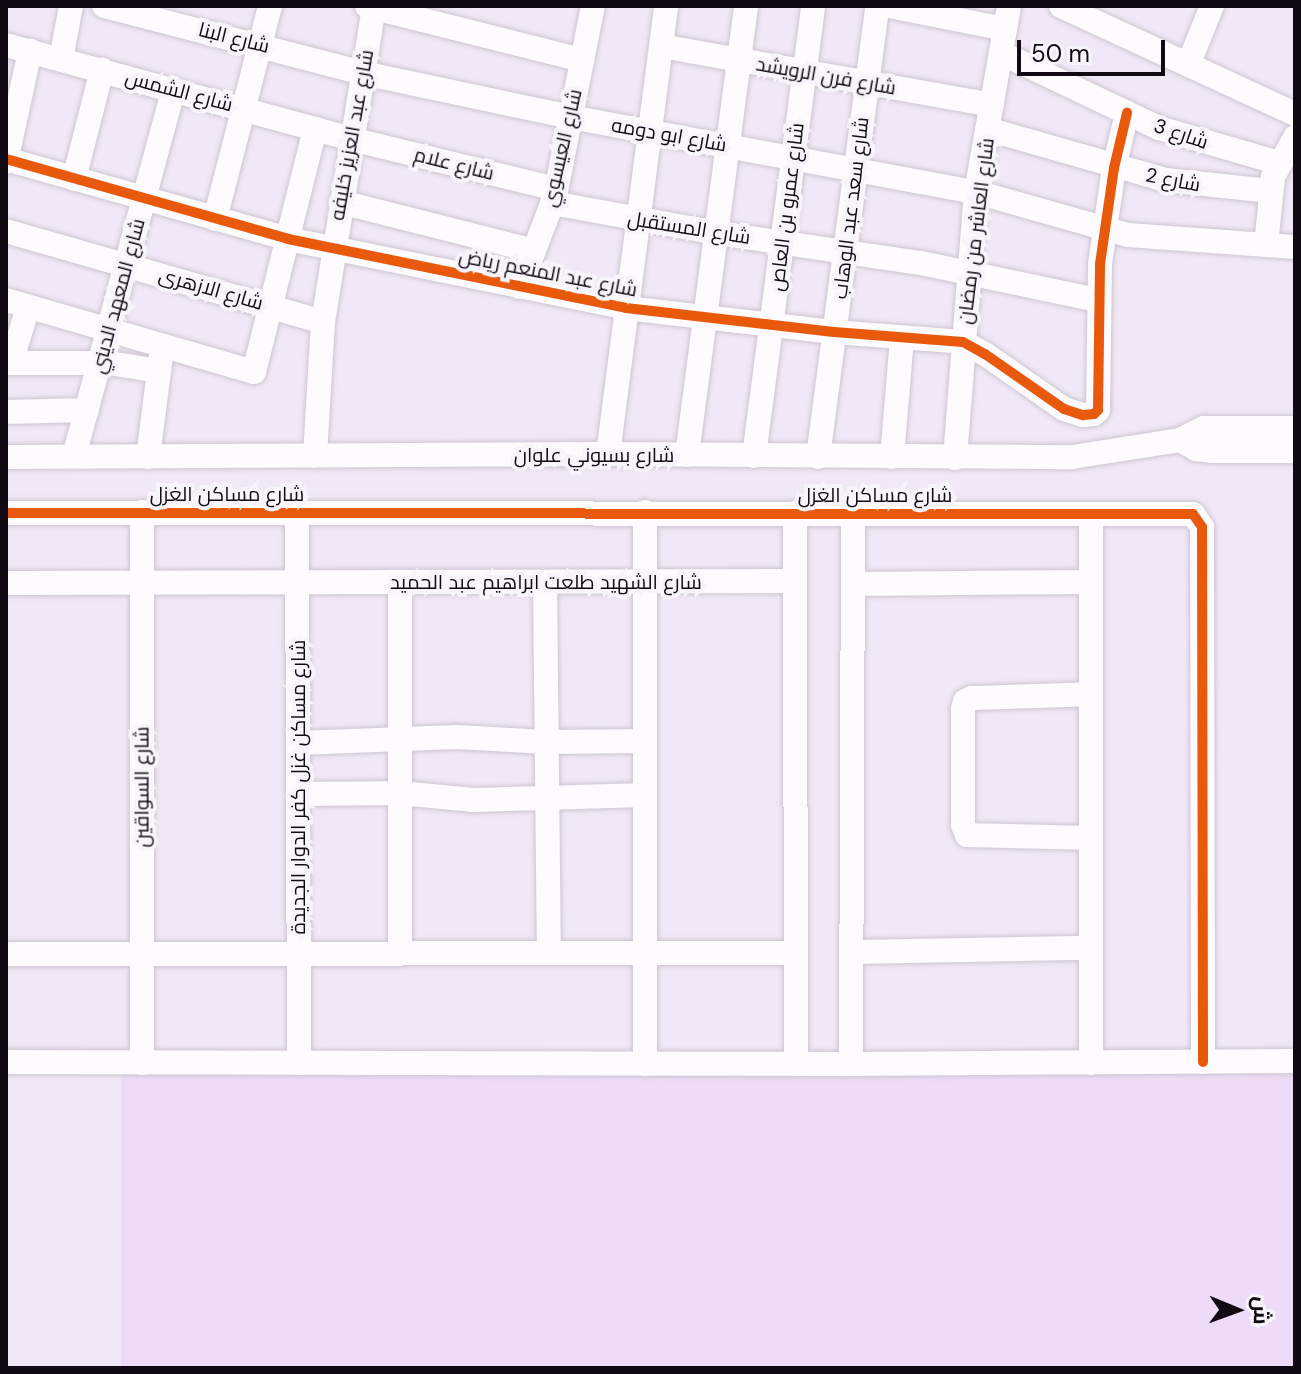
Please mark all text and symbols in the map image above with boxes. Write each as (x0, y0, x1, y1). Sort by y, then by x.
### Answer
street label: شارع البنا (196, 18, 272, 58)
scale bar (1021, 24, 1169, 74)
text: 50 m (1031, 38, 1090, 69)
street label: شارع عبد العزيز خليفه (325, 48, 379, 222)
street label: شارع فرن الرويشد (754, 52, 898, 100)
street label: شارع الشمس (122, 65, 236, 117)
street label: شارع العيسوي (537, 87, 587, 209)
street label: شارع ابو دومه (609, 113, 729, 157)
street label: شارع 3 (1151, 114, 1211, 154)
street label: شارع سعد عبد الوهاب (828, 116, 874, 300)
street label: شارع عمرو بن العاص (765, 121, 809, 293)
street label: شارع العاشر من رمضان (953, 136, 999, 326)
street label: شارع علام (411, 142, 497, 186)
street label: شارع 2 (1143, 163, 1203, 197)
street label: شارع المستقبل (626, 206, 752, 250)
street label: شارع المعهد الديني (86, 216, 150, 376)
street label: شارع عبد المنعم رياض (457, 244, 639, 302)
street label: شارع الازهرى (156, 263, 266, 315)
street label: شارع بسيوني علوان (514, 443, 674, 467)
street label: شارع مساكن الغزل (150, 482, 304, 506)
street label: شارع مساكن الغزل (798, 483, 952, 507)
street label: شارع الشهيد طلعت ابراهيم عبد الحميد (390, 570, 702, 594)
street label: شارع مساكن غزل كفر الدوار الجديدة (286, 640, 310, 934)
street label: شارع السواقين (130, 726, 154, 848)
north arrow (1197, 1270, 1277, 1350)
text: ش (1247, 1296, 1276, 1325)

